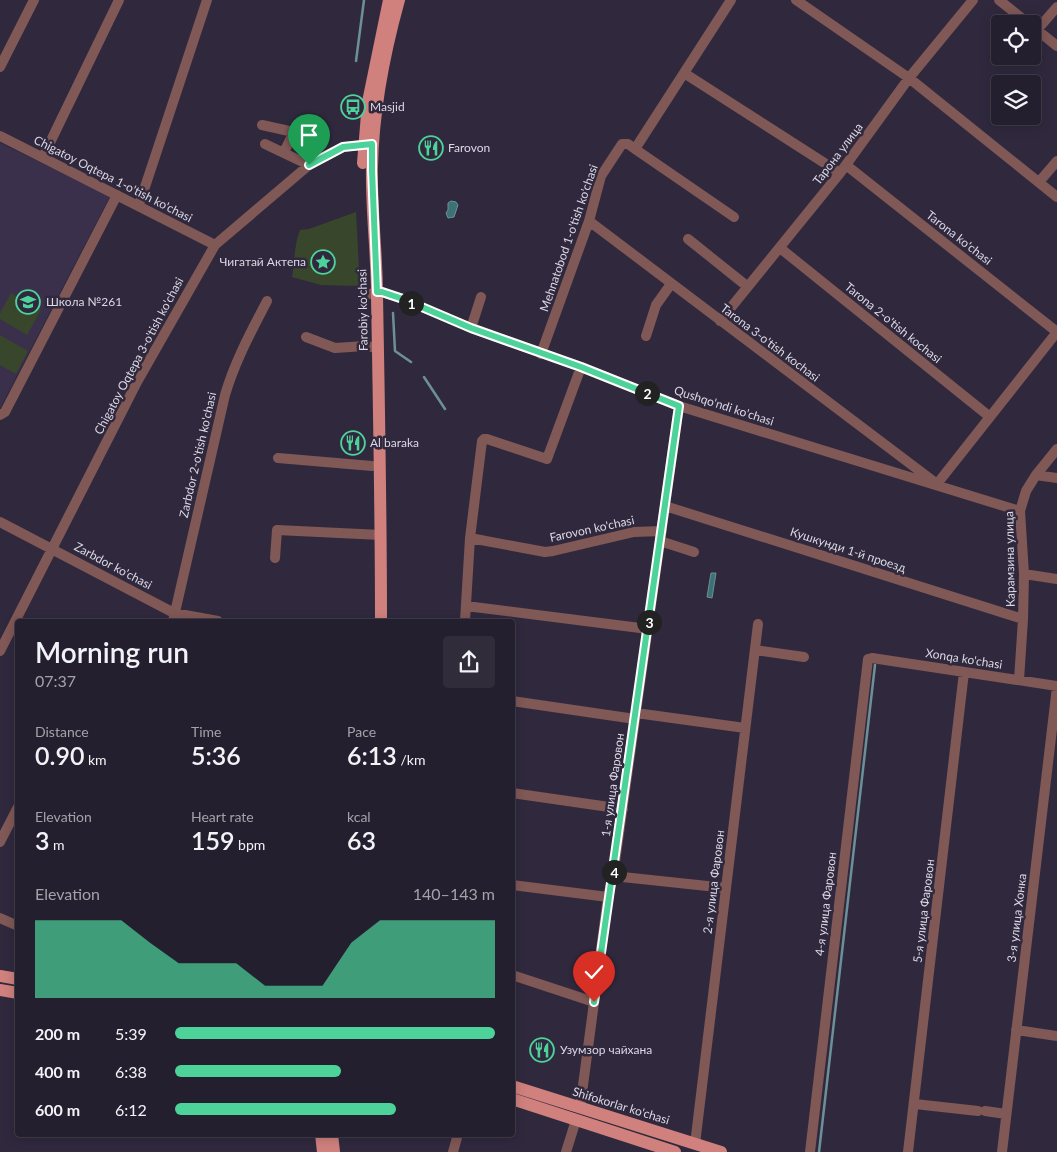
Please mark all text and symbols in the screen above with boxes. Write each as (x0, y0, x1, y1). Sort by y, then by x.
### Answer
map controls (991, 15, 1041, 125)
button: locate (991, 15, 1041, 65)
button: layers (991, 75, 1041, 125)
bus stop icon: Masjid (340, 94, 366, 120)
place label: Masjid (370, 99, 405, 114)
pin (288, 114, 330, 165)
street label: Тарона улица (809, 120, 866, 188)
icon: arrive (295, 121, 323, 149)
street label: Chigatoy Oqtepa 1-o'tish ko'chasi (31, 132, 195, 225)
restaurant icon: Farovon (418, 135, 444, 161)
place label: Farovon (448, 140, 490, 155)
street label: Mehnatobod 1-o'tish ko'chasi (536, 162, 601, 313)
street label: Tarona ko'chasi (923, 207, 995, 268)
place icon: Чигатай Актепа (310, 249, 336, 275)
place label: Чигатай Актепа (219, 254, 306, 269)
street label: Farobiy ko'chasi (354, 269, 371, 351)
street label: Chigatoy Oqtepa 3-o'tish ko'chasi (91, 274, 187, 437)
street label: Tarona 2-o'tish kochasi (842, 279, 945, 366)
school or university icon: Школа №261 (15, 289, 41, 315)
pin: 1 (398, 290, 424, 316)
place label: Школа №261 (46, 294, 122, 309)
text: 1 (407, 295, 416, 312)
street label: Tarona 3-o'tish kochasi (718, 300, 823, 385)
pin: 2 (634, 380, 660, 406)
street label: Qushqo'ndi ko'chasi (672, 382, 776, 429)
text: 2 (643, 385, 652, 402)
street label: Zarbdor 2-o'tish ko'chasi (176, 390, 219, 519)
restaurant icon: Al baraka (340, 430, 366, 456)
place label: Al baraka (370, 435, 419, 450)
street label: Карамзина улица (1001, 511, 1018, 607)
street label: Farovon ko'chasi (548, 512, 636, 545)
street label: Кушкунди 1-й проезд (788, 524, 908, 576)
street label: Zarbdor ko'chasi (72, 539, 155, 592)
pin: 3 (636, 610, 662, 634)
text: 3 (645, 614, 654, 631)
text: Morning run (35, 635, 189, 669)
button: share (443, 636, 495, 688)
street label: Xonqa ko'chasi (925, 645, 1004, 672)
text: 07:37 (35, 671, 76, 690)
text: Distance (35, 723, 89, 740)
text: Time (191, 723, 222, 740)
text: Pace (347, 723, 376, 740)
street label: 1-я улица Фаровон (598, 732, 627, 838)
text: 0.90 (35, 740, 84, 770)
text: 5:36 (191, 740, 241, 770)
text: 6:13 (347, 740, 397, 770)
text: km (84, 751, 107, 768)
text: /km (397, 751, 425, 768)
text: Elevation (35, 808, 92, 825)
text: Heart rate (191, 808, 254, 825)
text: kcal (347, 808, 371, 825)
text: 3 (35, 825, 50, 855)
text: 159 (191, 825, 235, 855)
text: 63 (347, 825, 376, 855)
street label: 2-я улица Фаровон (700, 829, 727, 935)
text: m (50, 836, 65, 853)
text: bpm (235, 836, 265, 853)
street label: 4-я улица Фаровон (812, 851, 839, 957)
street label: 5-я улица Фаровон (910, 858, 937, 964)
pin: 4 (602, 860, 626, 884)
text: 4 (610, 864, 619, 881)
street label: 3-я улица Хонка (1004, 873, 1029, 963)
text: Elevation (35, 884, 100, 903)
text: 140–143 m (413, 884, 495, 903)
pin (573, 951, 615, 1002)
icon: check (580, 958, 608, 986)
text: 200 m (35, 1024, 80, 1043)
text: 5:39 (115, 1024, 147, 1043)
restaurant icon: Узумзор чайхана (529, 1037, 555, 1063)
place label: Узумзор чайхана (560, 1042, 652, 1057)
text: 400 m (35, 1062, 80, 1081)
text: 6:38 (115, 1062, 147, 1081)
street label: Shifokorlar ko'chasi (571, 1084, 672, 1127)
text: 600 m (35, 1100, 80, 1119)
text: 6:12 (115, 1100, 147, 1119)

